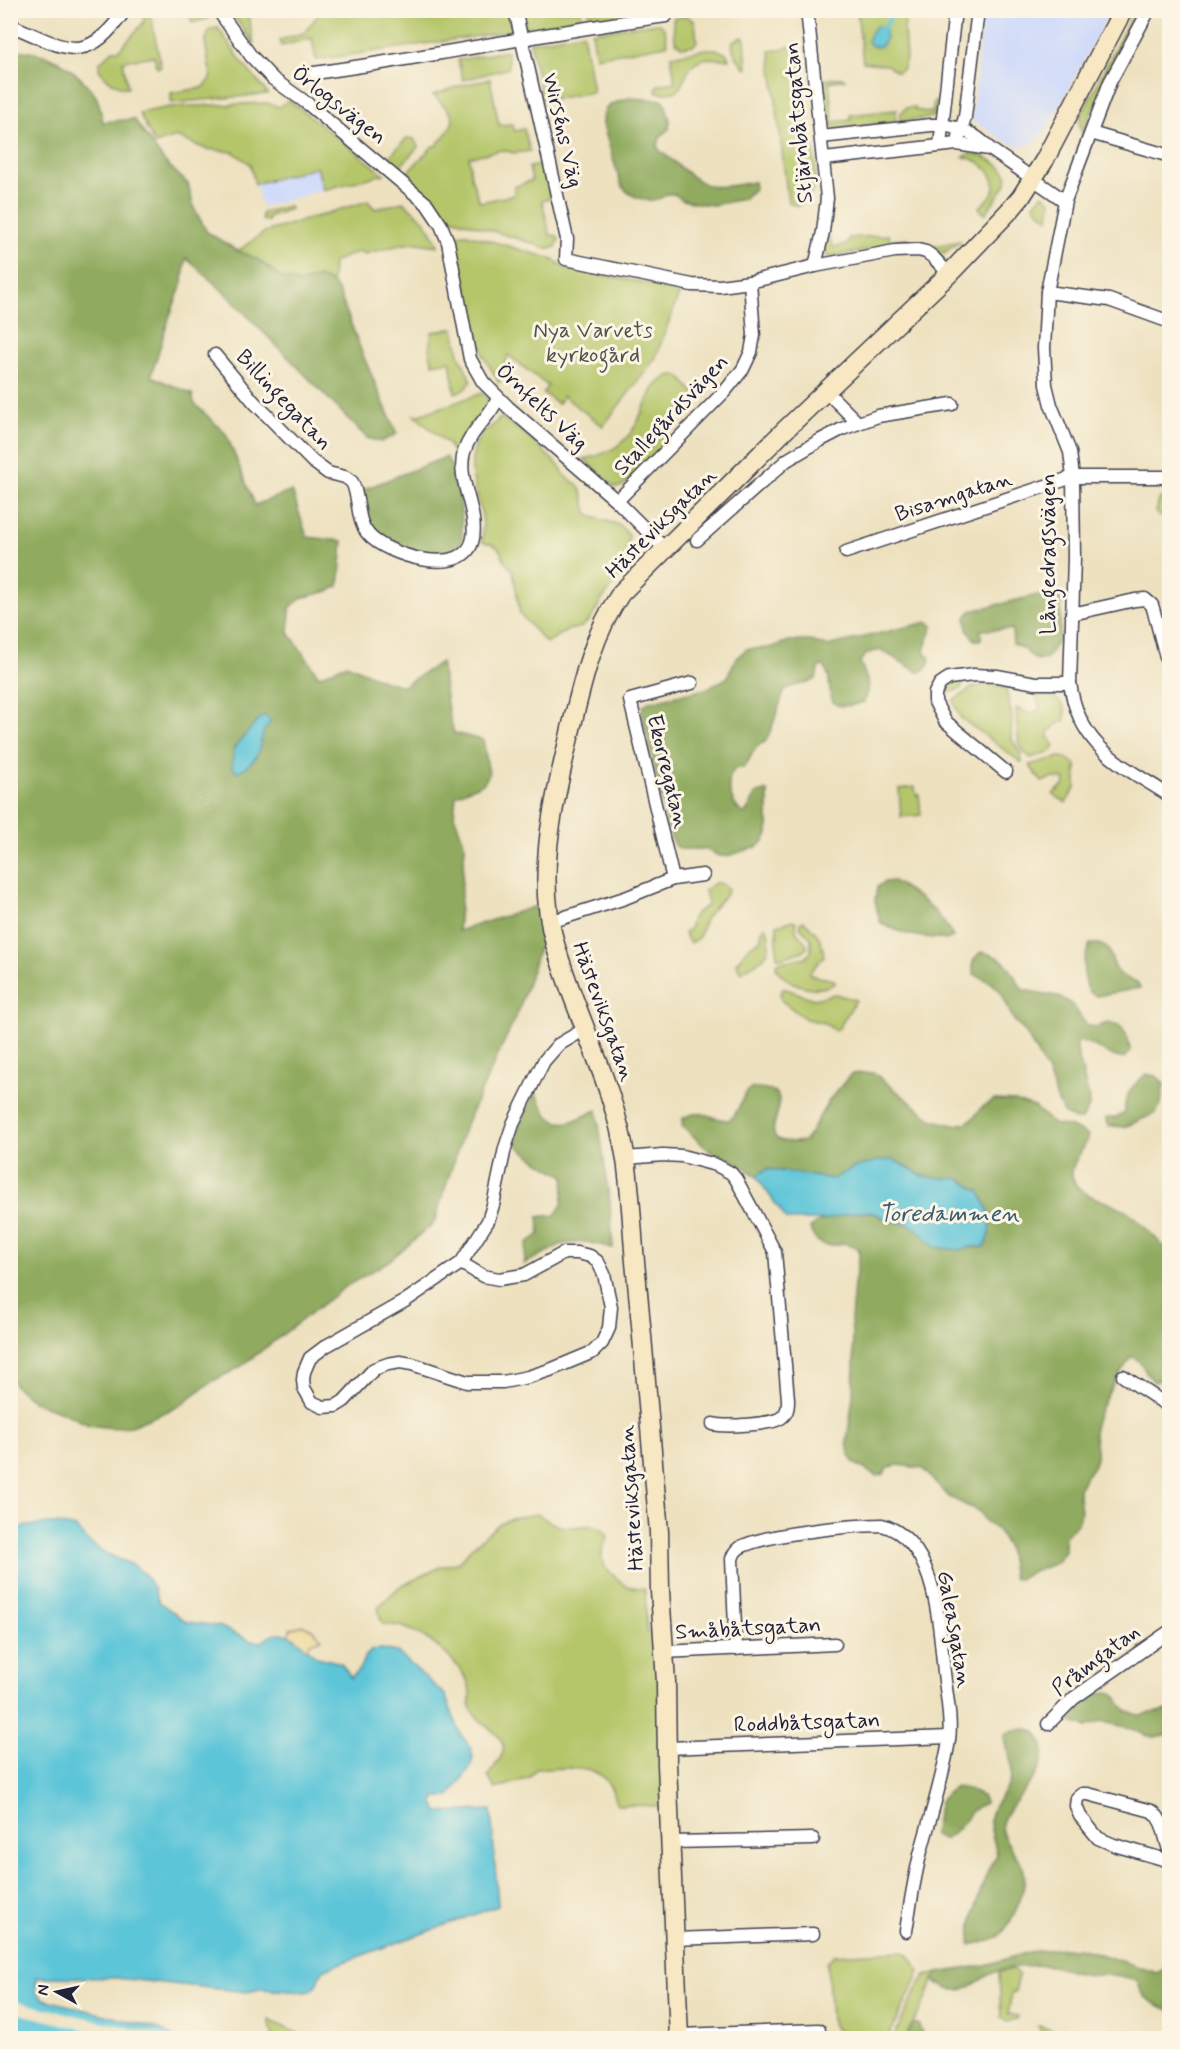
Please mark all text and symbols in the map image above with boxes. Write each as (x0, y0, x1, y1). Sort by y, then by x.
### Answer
street label: Stjärnbåtsgatan (778, 41, 823, 205)
street label: Örlogsvägen (284, 60, 392, 154)
street label: Wirséns Väg (534, 70, 589, 191)
park label: Nya Varvets kyrkogård (533, 317, 653, 373)
street label: Billingegatan (227, 344, 338, 459)
street label: Stallegårdsvägen (608, 349, 737, 484)
street label: Örnfelts Väg (489, 358, 594, 458)
street label: Hästeviksgatan (600, 462, 724, 586)
street label: Bisamgatan (891, 465, 1016, 530)
street label: Långedragsvägen (1035, 473, 1066, 635)
street label: Ekorregatan (638, 712, 695, 832)
street label: Hästeviksgatan (564, 938, 641, 1086)
water label: Toredammen (878, 1199, 1020, 1230)
street label: Hästeviksgatan (613, 1424, 652, 1572)
street label: Galeasgatan (929, 1569, 978, 1690)
street label: Småbåtsgatan (674, 1611, 822, 1650)
street label: Pråmgatan (1046, 1618, 1148, 1705)
street label: Roddbåtsgatan (733, 1706, 881, 1743)
north arrow (27, 1962, 87, 2022)
text: N (32, 1983, 55, 1997)

